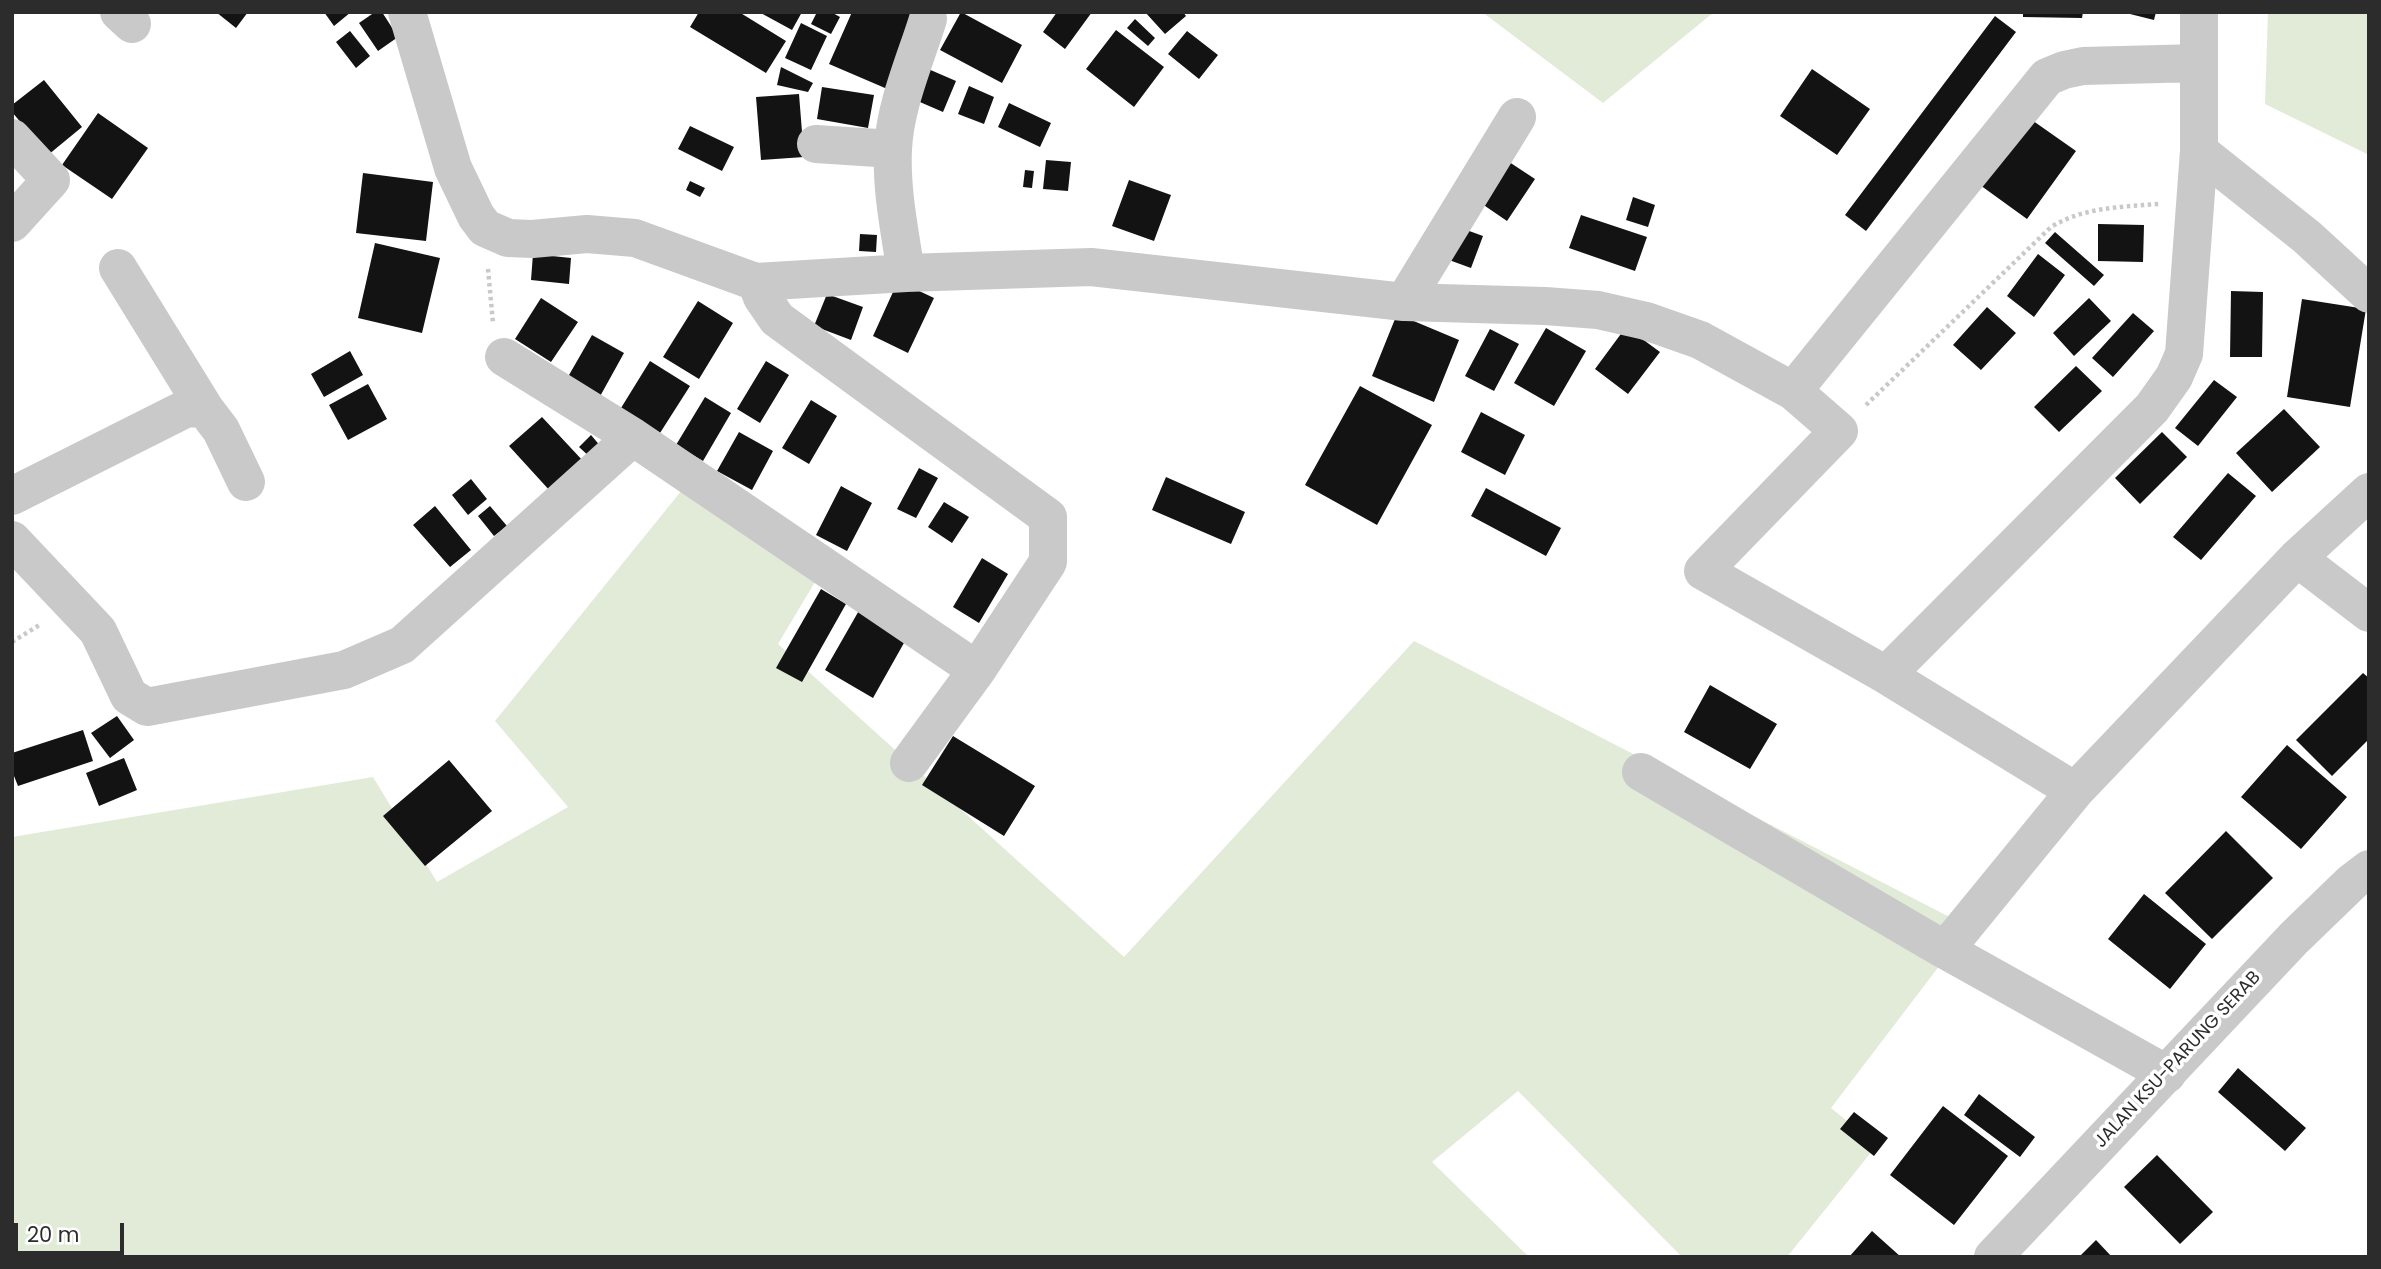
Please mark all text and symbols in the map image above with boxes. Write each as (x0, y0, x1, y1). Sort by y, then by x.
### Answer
street label: JALAN KSU-PARUNG SERAB (2090, 967, 2266, 1153)
scale bar (18, 1210, 128, 1254)
text: 20 m (27, 1220, 80, 1249)

